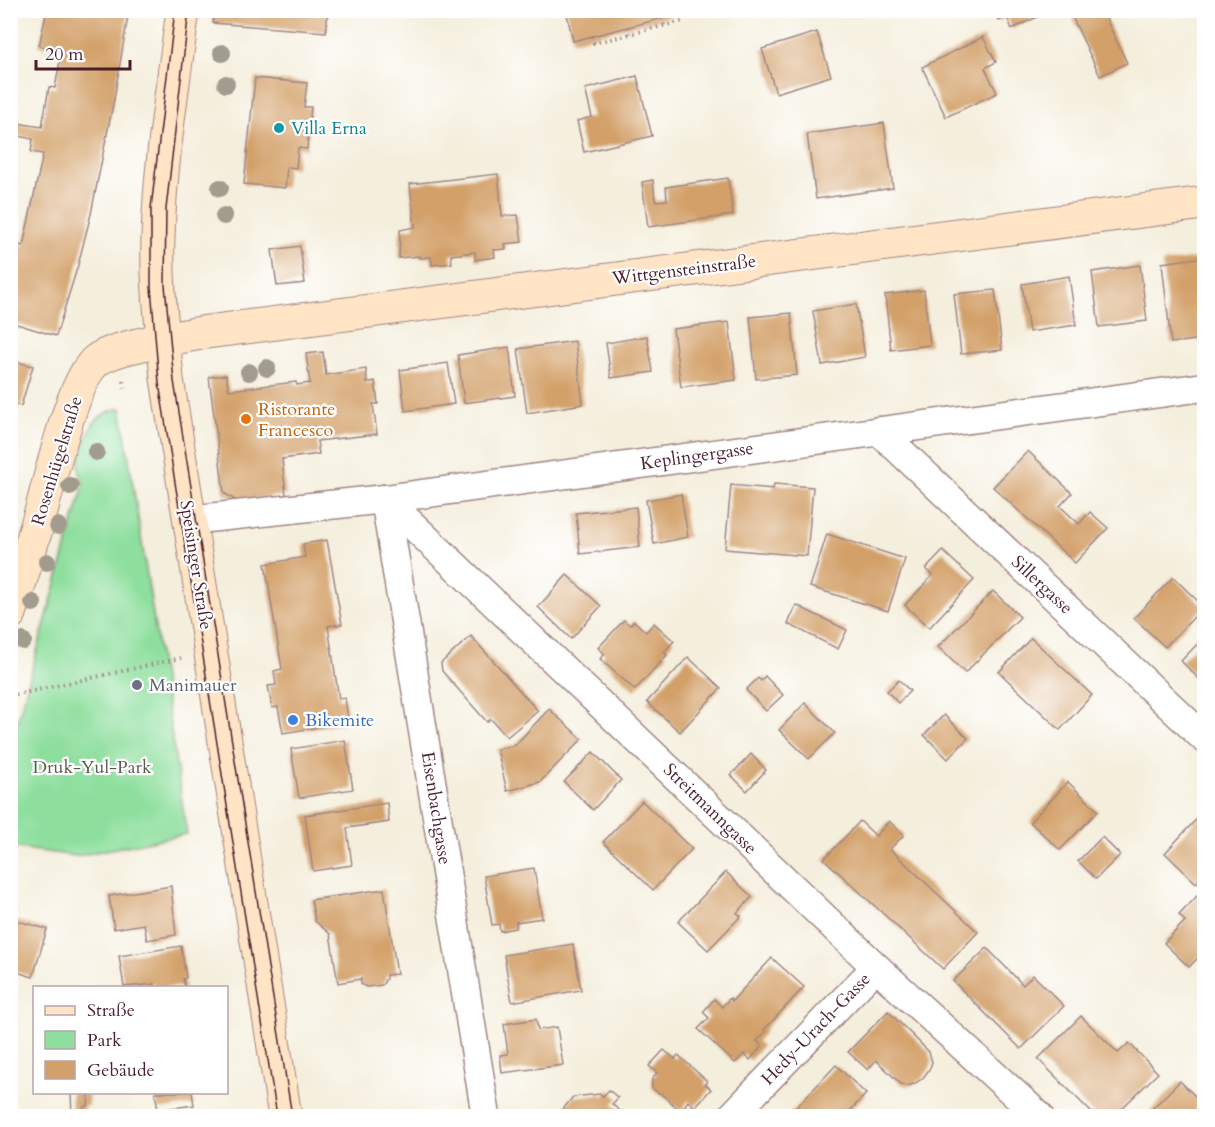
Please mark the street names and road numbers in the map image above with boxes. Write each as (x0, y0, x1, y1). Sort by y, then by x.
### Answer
street label: Wittgensteinstraße (610, 249, 757, 291)
street label: Rosenhügelstraße (25, 393, 89, 529)
street label: Keplingergasse (639, 436, 755, 476)
street label: Speisinger Straße (173, 498, 219, 632)
street label: Sillergasse (1006, 550, 1078, 620)
street label: Eisenbachgasse (415, 750, 457, 866)
street label: Streitmanngasse (658, 758, 762, 860)
street label: Hedy-Urach-Gasse (756, 967, 876, 1091)

